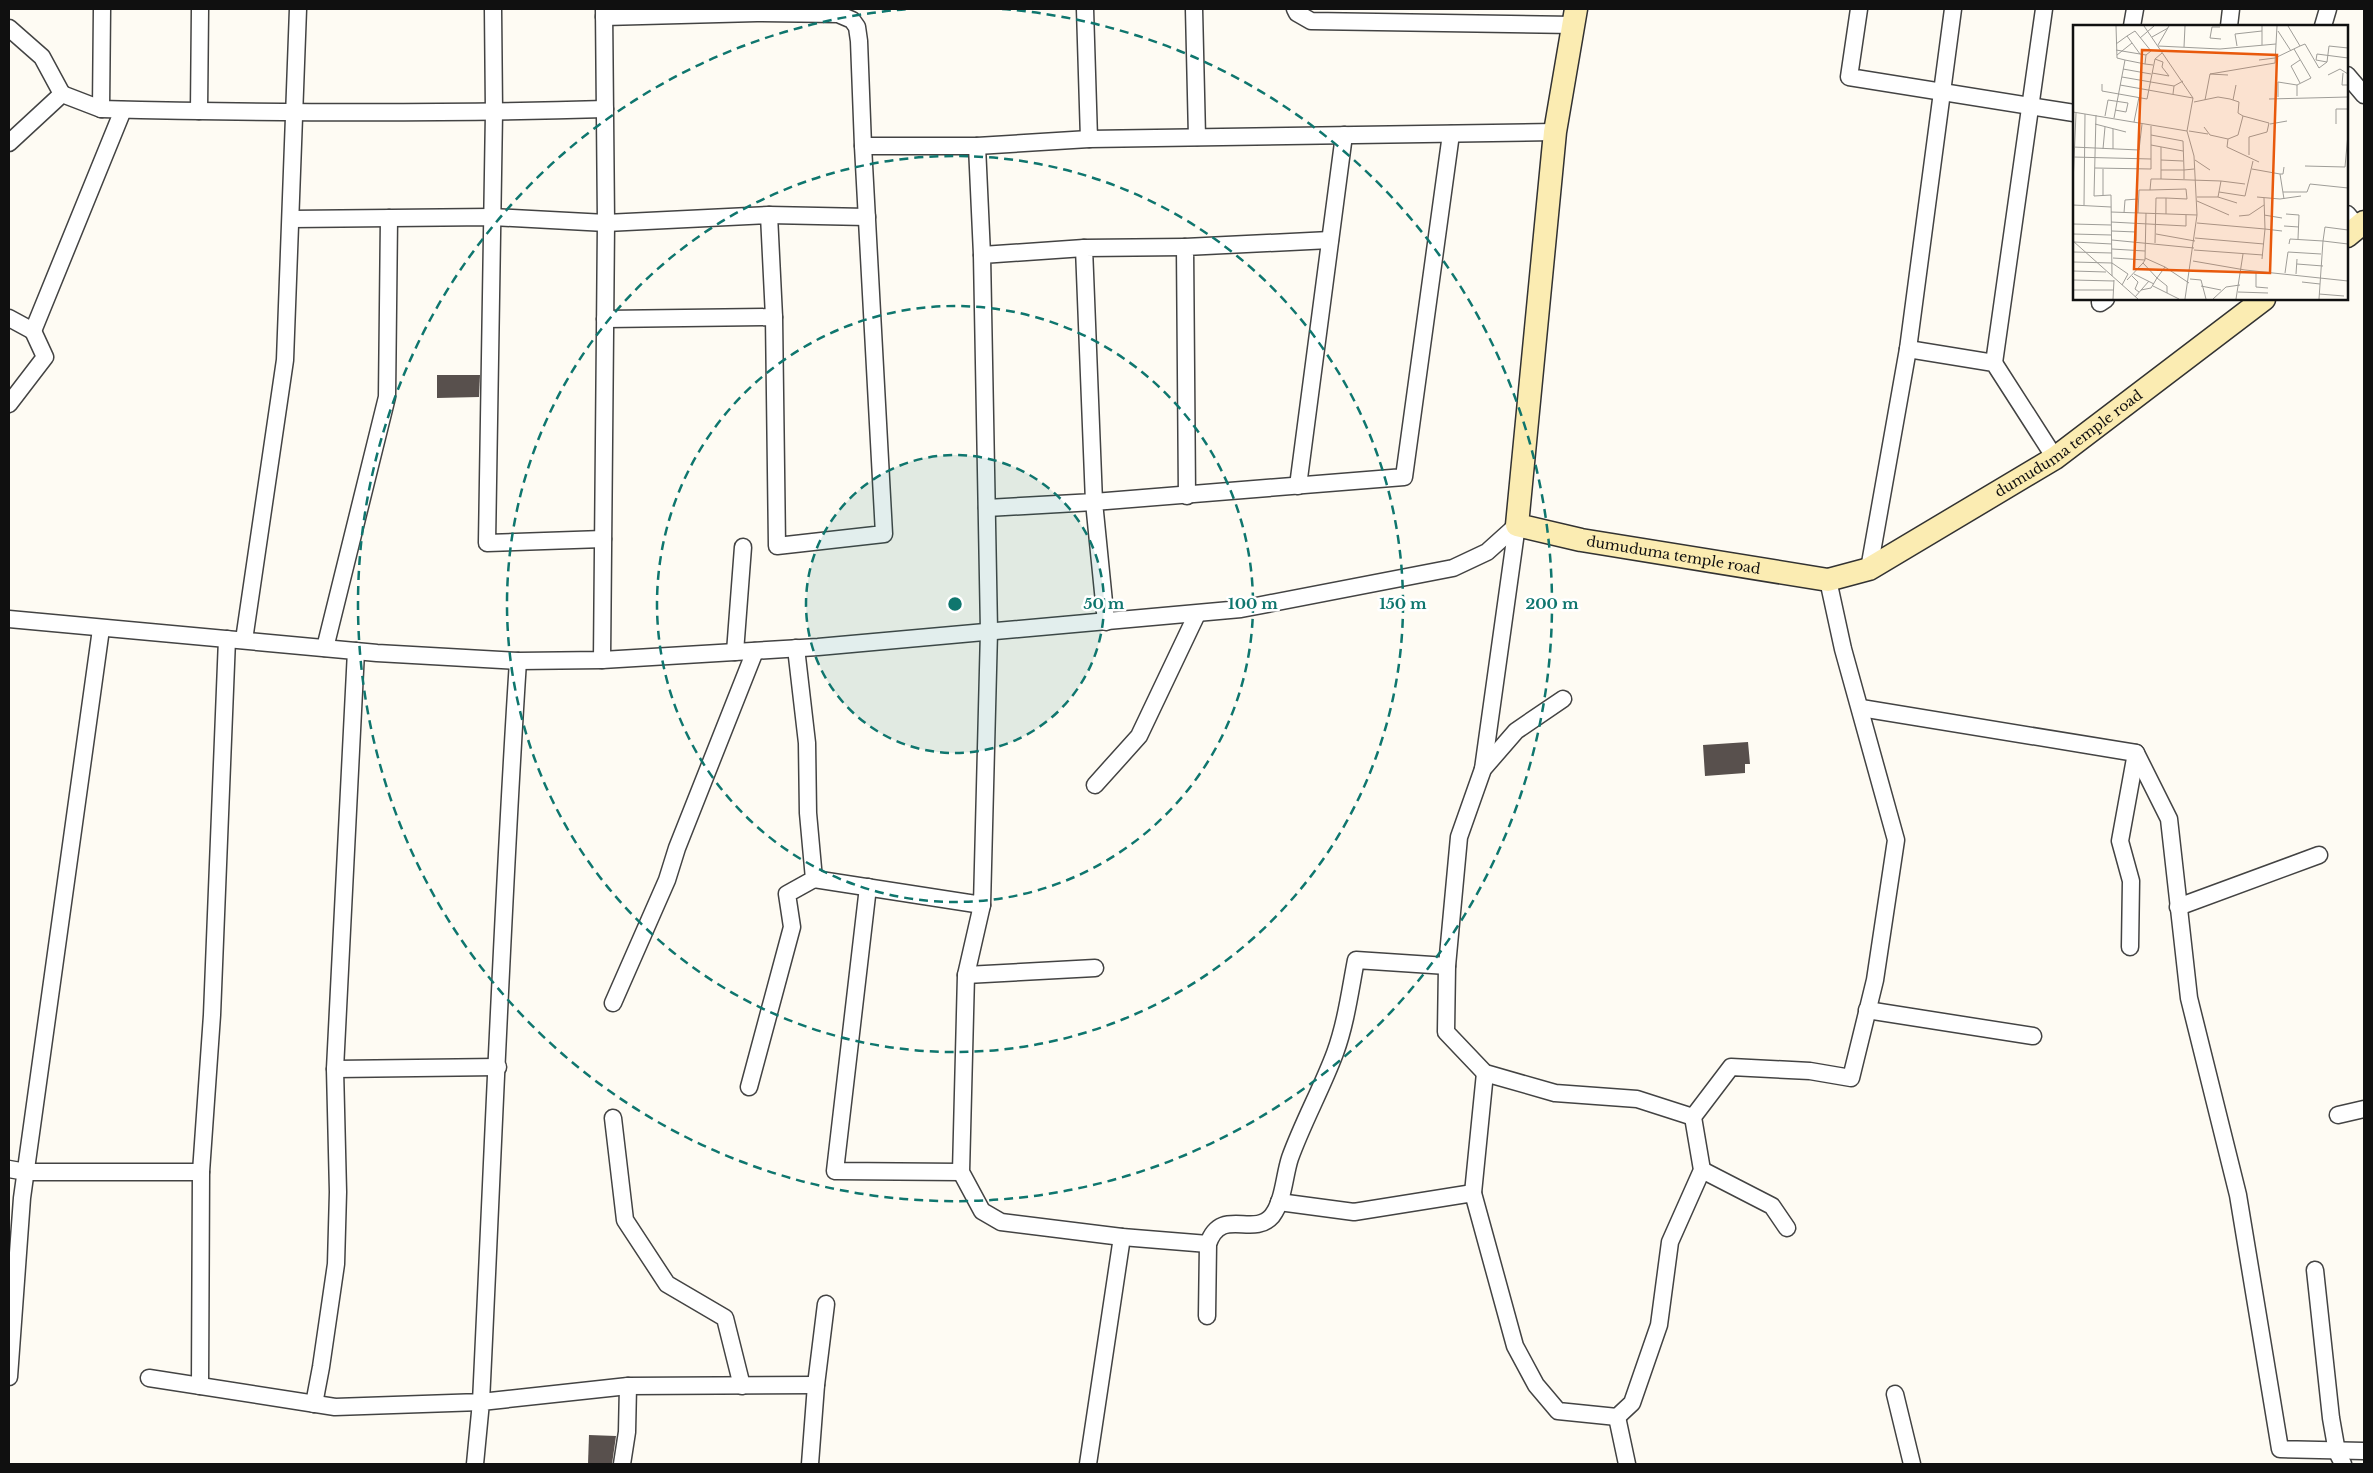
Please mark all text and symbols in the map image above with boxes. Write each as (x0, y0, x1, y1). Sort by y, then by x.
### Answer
inset map (2073, 25, 2348, 300)
street label: dumuduma temple road (1991, 385, 2146, 501)
street label: dumuduma temple road (1585, 532, 1762, 578)
text: 50 m (1084, 594, 1125, 613)
text: 100 m (1228, 594, 1278, 613)
text: 150 m (1379, 594, 1427, 613)
text: 200 m (1526, 594, 1579, 613)
centre of rings (946, 595, 964, 613)

